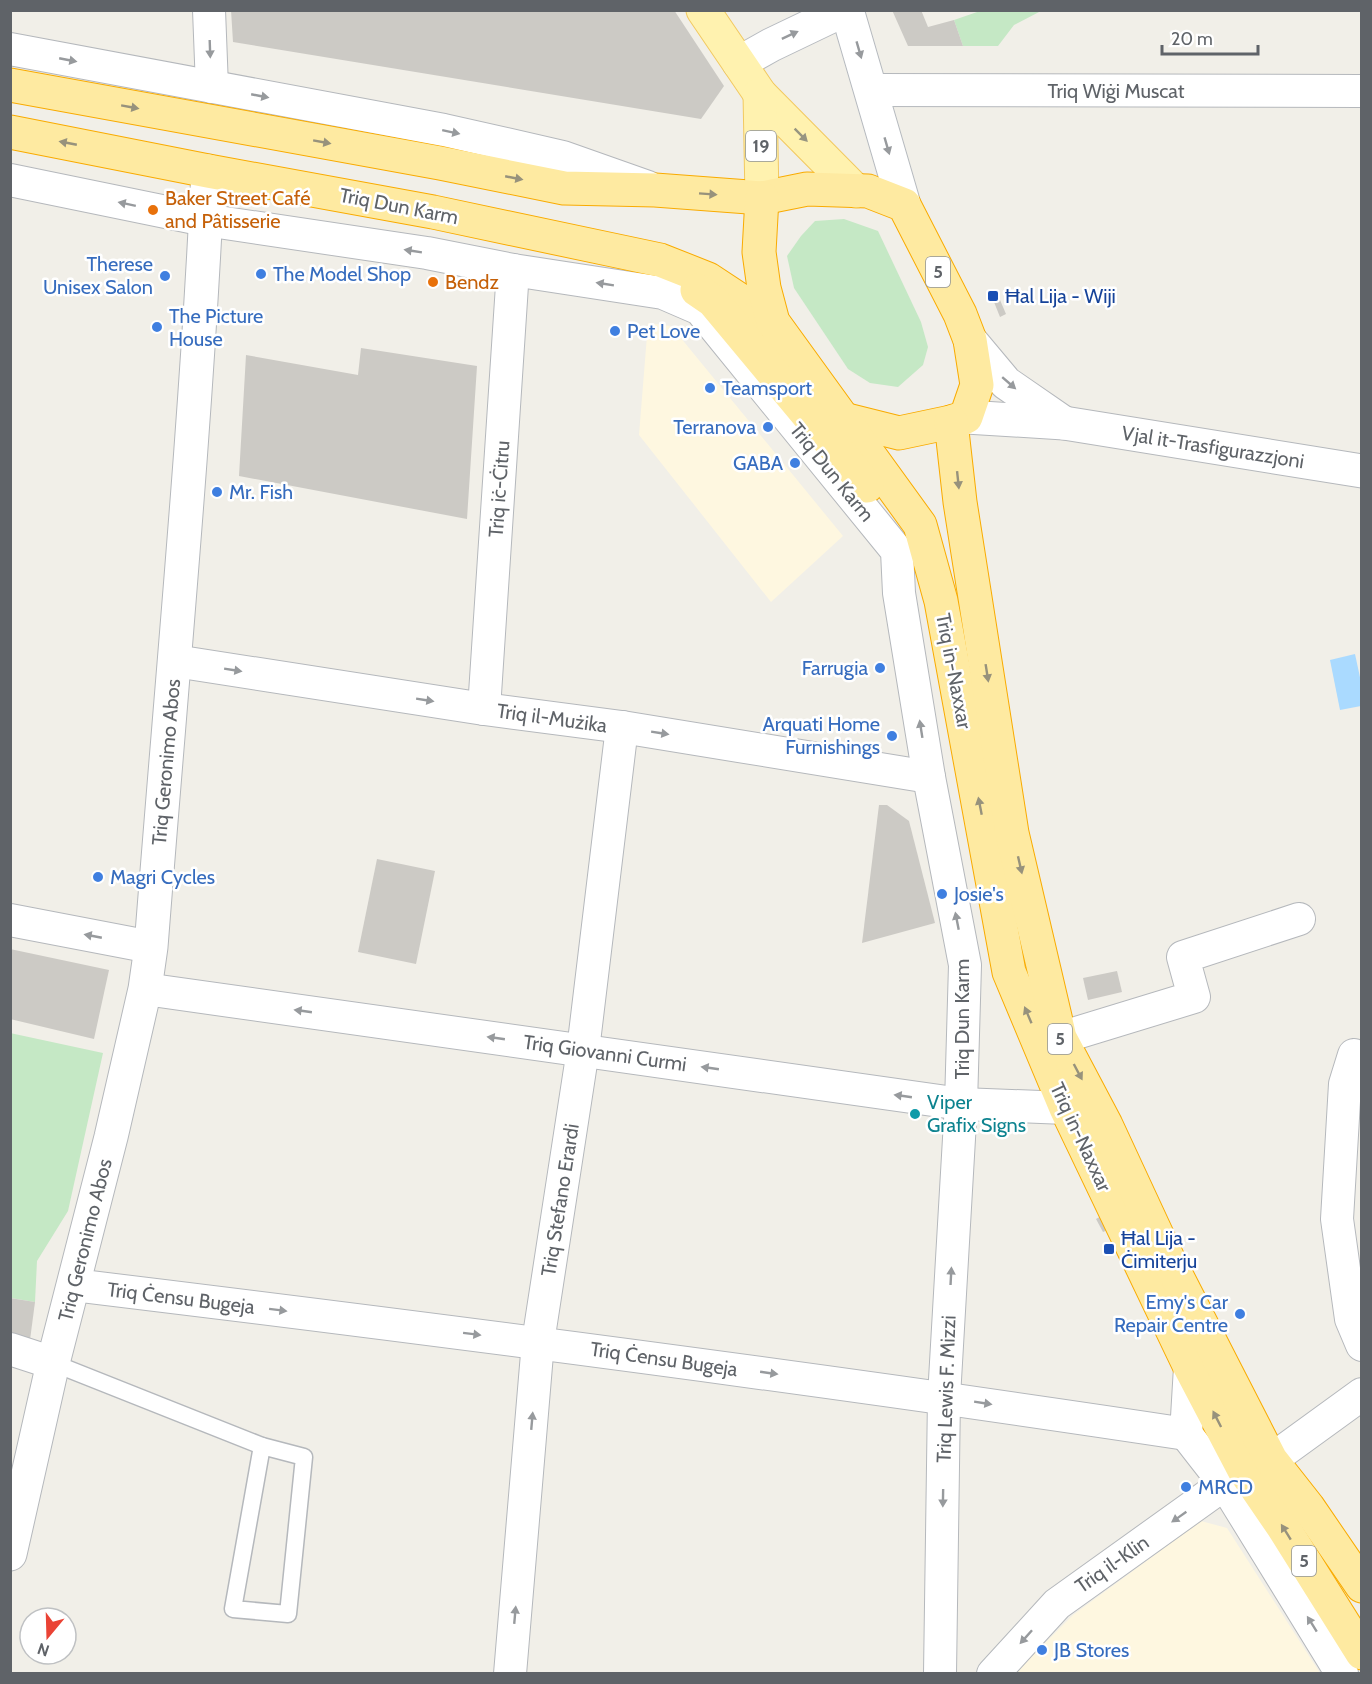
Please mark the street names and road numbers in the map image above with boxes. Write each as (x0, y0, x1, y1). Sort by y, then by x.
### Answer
street label: Triq Wiġi Muscat (1048, 79, 1185, 103)
road number: 19 (746, 131, 776, 161)
street label: Triq Dun Karm (338, 183, 460, 229)
road number: 5 (926, 257, 950, 287)
street label: Triq Dun Karm (785, 418, 879, 526)
street label: Vjal it-Trasfigurazzjoni (1120, 421, 1306, 473)
street label: Triq iċ-Ċitru (484, 440, 514, 538)
street label: Triq in-Naxxar (931, 611, 977, 732)
street label: Triq Geronimo Abos (147, 678, 185, 846)
street label: Triq il-Mużika (495, 698, 609, 738)
street label: Triq Dun Karm (950, 959, 974, 1079)
road number: 5 (1048, 1024, 1072, 1054)
street label: Triq Giovanni Curmi (522, 1030, 688, 1076)
street label: Triq in-Naxxar (1045, 1079, 1117, 1196)
street label: Triq Stefano Erardi (536, 1122, 584, 1278)
street label: Triq Geronimo Abos (53, 1156, 117, 1324)
street label: Triq Ċensu Bugeja (106, 1277, 257, 1319)
street label: Triq Lewis F. Mizzi (931, 1315, 961, 1463)
street label: Triq Ċensu Bugeja (589, 1337, 740, 1381)
street label: Triq il-Klin (1071, 1530, 1153, 1598)
road number: 5 (1292, 1546, 1316, 1576)

